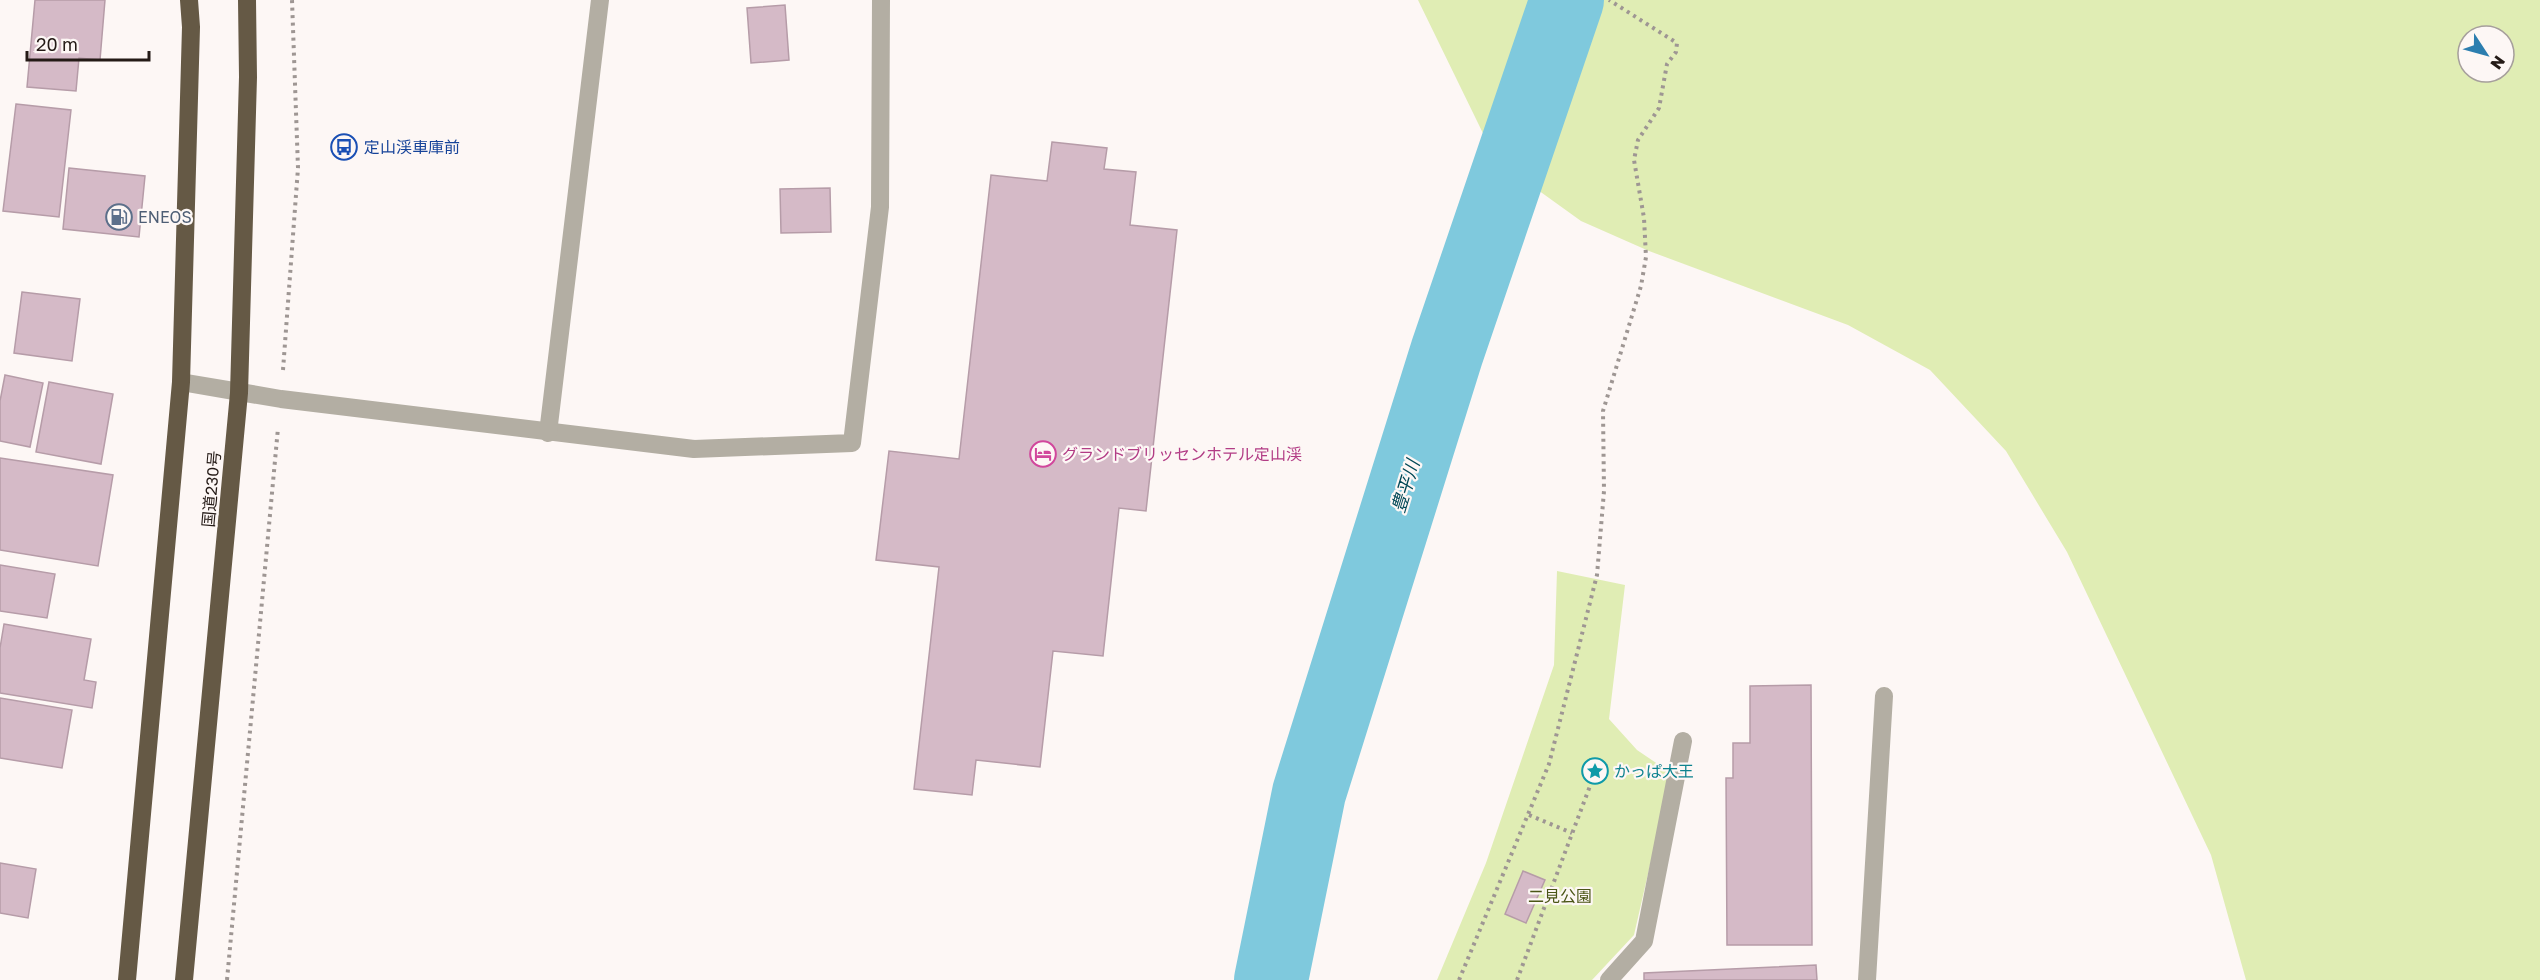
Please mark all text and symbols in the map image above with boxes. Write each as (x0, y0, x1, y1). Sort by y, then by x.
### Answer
scale bar (27, 24, 148, 62)
north arrow (2456, 24, 2516, 84)
text: 20 m (36, 33, 78, 55)
text: N (2486, 52, 2510, 74)
bus stop icon: 定山渓車庫前 (329, 132, 359, 162)
place label: 定山渓車庫前 (364, 137, 460, 157)
fuel station icon: ENEOS (104, 202, 134, 232)
place label: ENEOS (138, 207, 192, 227)
hotel icon: グランドブリッセンホテル定山渓 (1028, 439, 1058, 469)
place label: グランドブリッセンホテル定山渓 (1062, 444, 1302, 464)
street label: 国道230号 (198, 450, 224, 528)
water label: 豊平川 (1387, 455, 1424, 515)
place icon: かっぱ大王 (1580, 756, 1610, 786)
place label: かっぱ大王 (1614, 761, 1694, 781)
park label: 二見公園 (1528, 886, 1592, 906)

